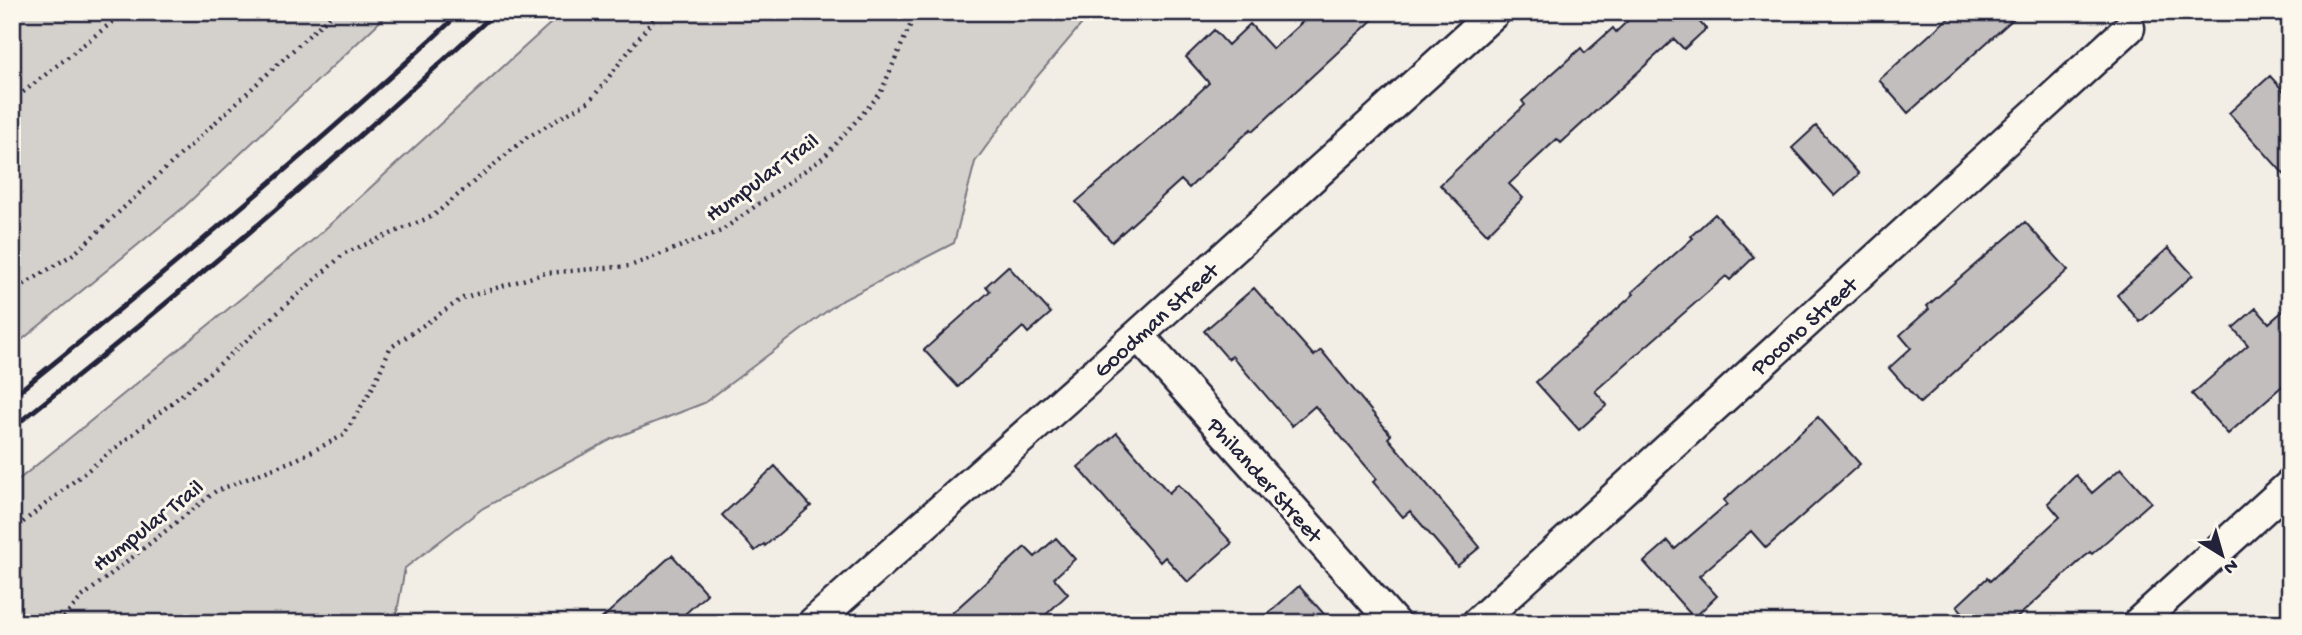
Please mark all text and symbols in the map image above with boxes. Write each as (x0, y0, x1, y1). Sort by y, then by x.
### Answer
street label: Humpular Trail (701, 129, 825, 229)
street label: Goodman Street (1089, 257, 1227, 385)
street label: Pocono Street (1746, 272, 1865, 383)
street label: Philander Street (1199, 412, 1328, 551)
street label: Humpular Trail (88, 475, 210, 579)
north arrow (2186, 520, 2256, 590)
text: N (2218, 553, 2242, 579)

